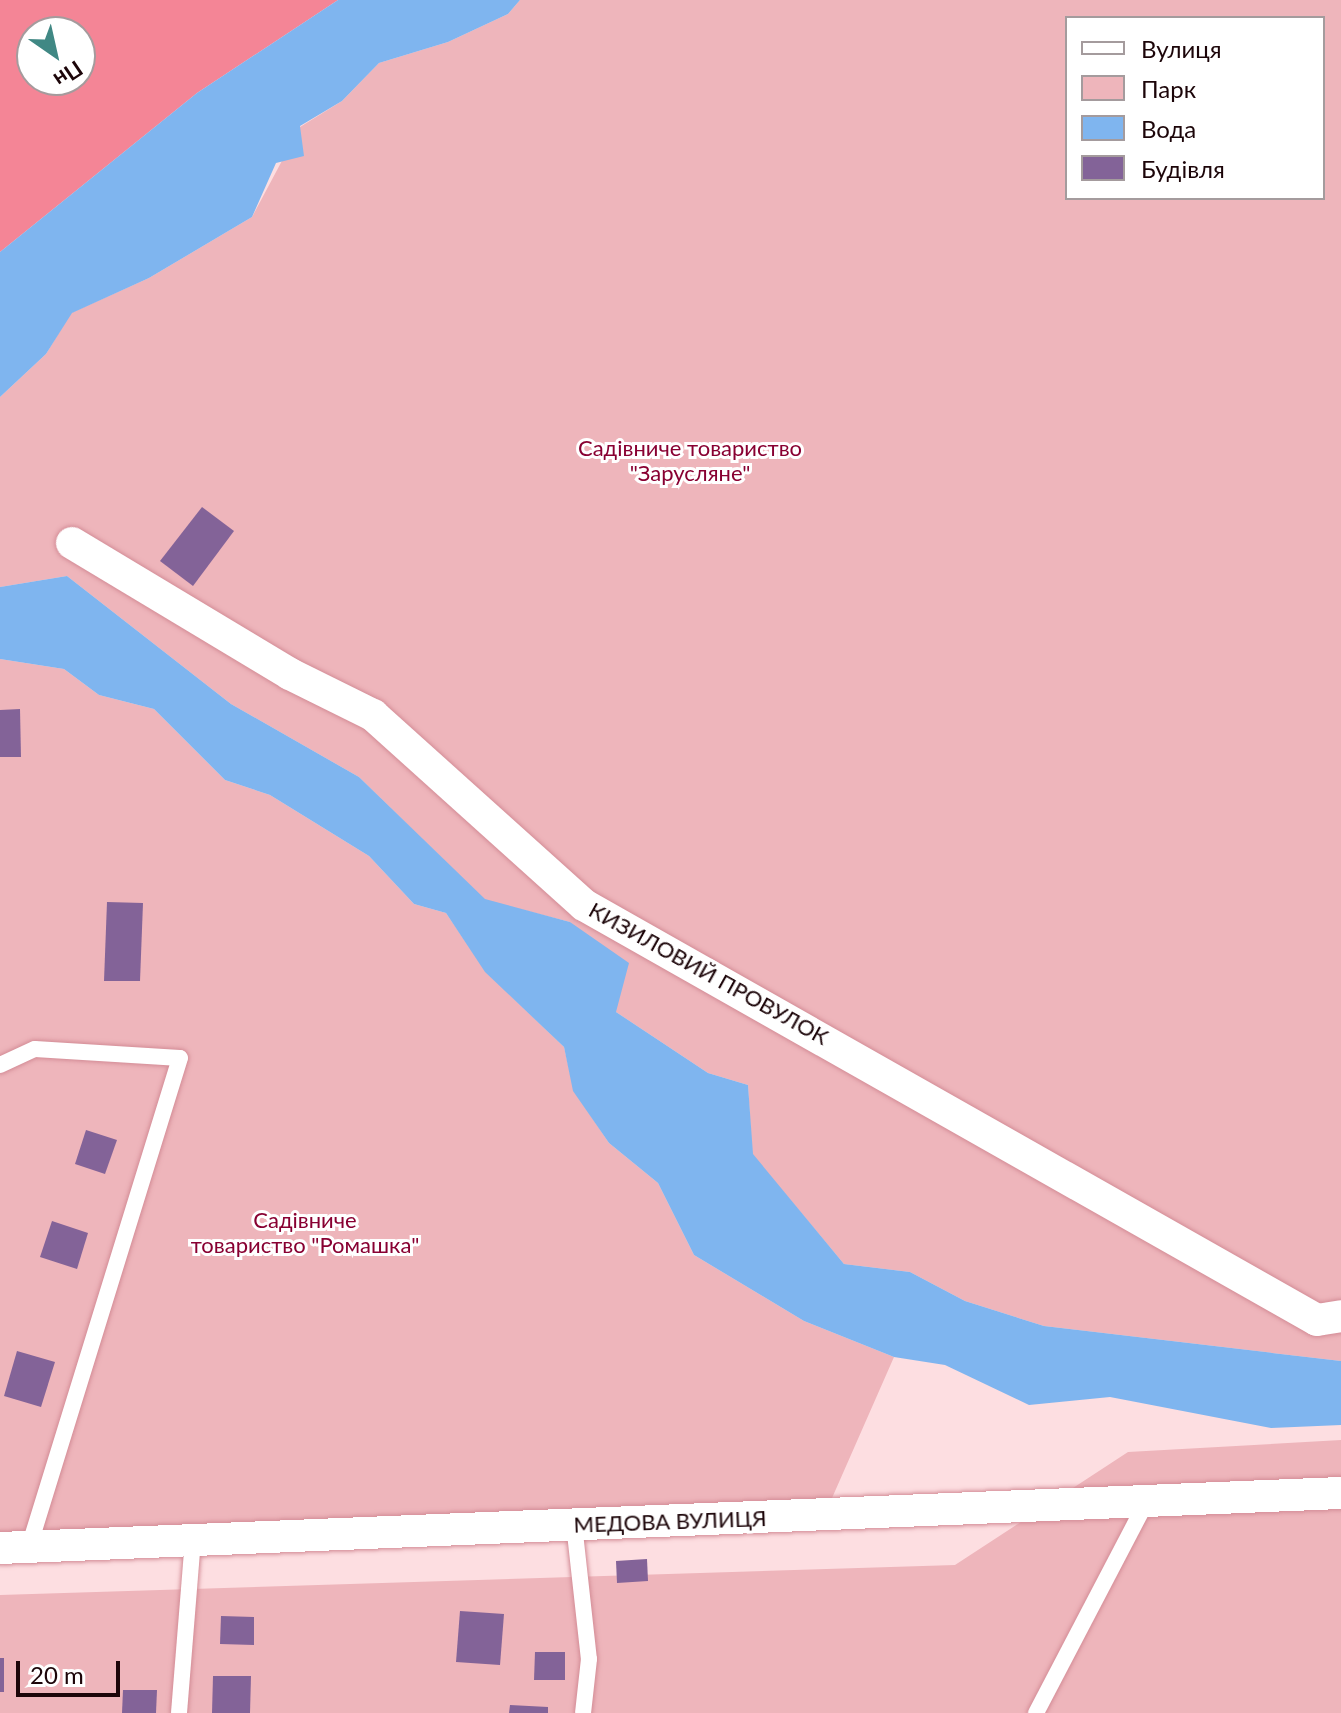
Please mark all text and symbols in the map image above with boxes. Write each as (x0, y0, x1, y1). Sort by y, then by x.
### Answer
north arrow (16, 16, 96, 96)
legend (1065, 16, 1325, 200)
text: Вулиця (1141, 34, 1222, 63)
text: Пн (49, 55, 88, 94)
text: Парк (1141, 74, 1196, 103)
text: Вода (1141, 114, 1196, 143)
text: Будівля (1141, 154, 1225, 183)
park label: Садівниче товариство "Зарусляне" (578, 434, 802, 486)
street label: КИЗИЛОВИЙ ПРОВУЛОК (585, 896, 833, 1050)
park label: Садівниче товариство "Ромашка" (191, 1206, 419, 1258)
street label: МЕДОВА ВУЛИЦЯ (573, 1504, 767, 1538)
scale bar (20, 1645, 124, 1695)
text: 20 m (30, 1660, 84, 1689)

